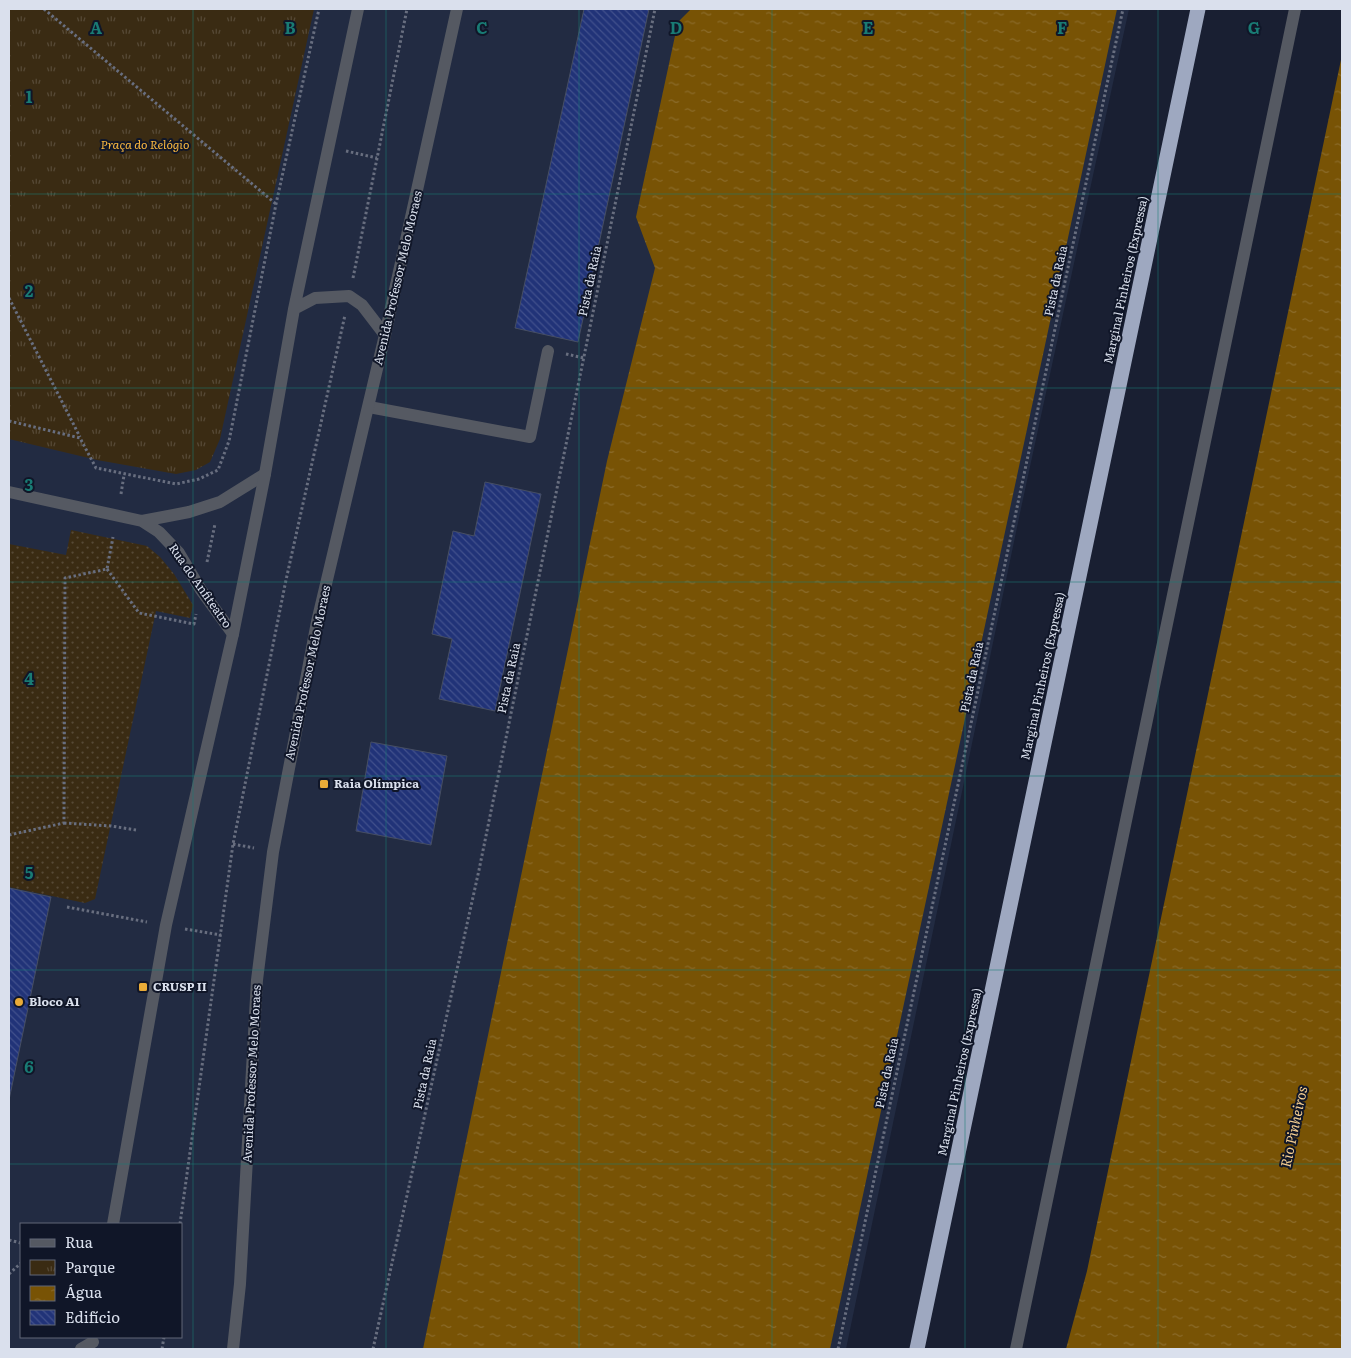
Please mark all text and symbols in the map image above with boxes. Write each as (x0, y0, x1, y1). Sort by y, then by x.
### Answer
text: A (90, 15, 102, 39)
text: B (284, 15, 296, 39)
text: C (476, 15, 488, 39)
text: D (670, 15, 682, 39)
text: E (863, 15, 874, 39)
text: F (1057, 15, 1067, 39)
text: G (1248, 15, 1260, 39)
text: 1 (26, 84, 33, 108)
park label: Praça do Relógio (101, 135, 189, 153)
street label: Avenida Professor Melo Moraes (368, 188, 426, 367)
street label: Marginal Pinheiros (Expressa) (1098, 194, 1152, 366)
street label: Pista da Raia (573, 243, 605, 318)
street label: Pista da Raia (1039, 243, 1071, 318)
text: 2 (25, 278, 34, 302)
text: 3 (25, 472, 34, 496)
street label: Rua do Anfiteatro (165, 539, 237, 631)
street label: Avenida Professor Melo Moraes (280, 583, 334, 762)
street label: Marginal Pinheiros (Expressa) (1015, 590, 1069, 762)
street label: Pista da Raia (955, 639, 987, 714)
street label: Pista da Raia (492, 640, 524, 715)
text: 4 (24, 666, 34, 690)
place label: Raia Olímpica (334, 774, 419, 792)
marker: Raia Olímpica (318, 778, 330, 790)
text: 5 (25, 860, 34, 884)
place label: CRUSP II (153, 977, 207, 995)
marker: CRUSP II (137, 981, 149, 993)
street label: Avenida Professor Melo Moraes (237, 984, 265, 1164)
street label: Marginal Pinheiros (Expressa) (932, 986, 986, 1158)
place label: Bloco A1 (29, 992, 80, 1010)
marker: Bloco A1 (13, 996, 25, 1008)
street label: Pista da Raia (870, 1035, 902, 1110)
street label: Pista da Raia (408, 1036, 440, 1111)
text: 6 (24, 1054, 34, 1078)
water label: Rio Pinheiros (1275, 1084, 1311, 1169)
legend (20, 1223, 182, 1338)
text: Rua (65, 1230, 94, 1253)
text: Parque (65, 1255, 115, 1278)
text: Água (65, 1280, 103, 1303)
text: Edifício (65, 1305, 120, 1328)

